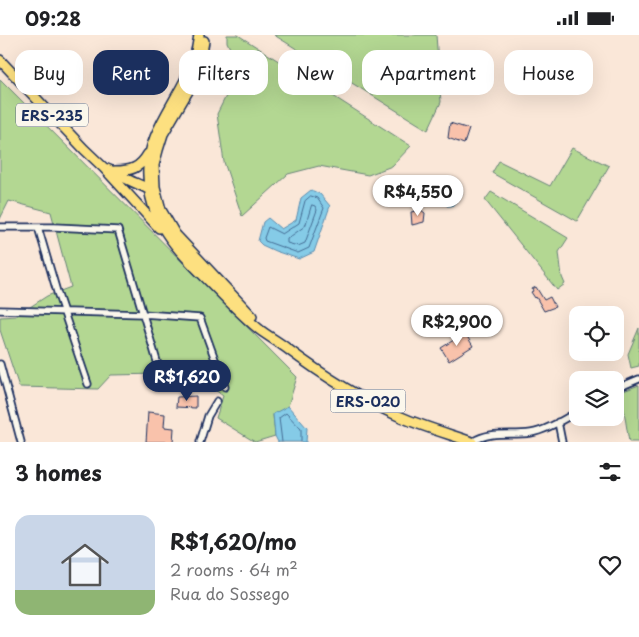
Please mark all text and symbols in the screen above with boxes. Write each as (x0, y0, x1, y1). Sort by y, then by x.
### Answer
text: 09:28 (25, 4, 81, 32)
chip: Buy (15, 50, 83, 95)
chip: Rent (93, 50, 169, 95)
chip: Filters (179, 50, 268, 95)
chip: New (278, 50, 352, 95)
chip: Apartment (362, 50, 494, 95)
chip: House (504, 50, 593, 95)
road number: ERS-235 (16, 103, 88, 127)
pin: R$4,550 (372, 175, 464, 217)
text: R$4,550 (383, 179, 453, 203)
pin: R$2,900 (411, 305, 503, 347)
map controls (569, 306, 624, 426)
button: locate (569, 306, 624, 361)
text: R$2,900 (422, 309, 492, 333)
pin: R$1,620 (141, 359, 233, 402)
text: R$1,620 (154, 364, 220, 388)
button: layers (569, 371, 624, 426)
road number: ERS-020 (330, 389, 406, 413)
text: 3 homes (15, 456, 102, 488)
icon: filters (596, 458, 624, 486)
text: R$1,620/mo (170, 525, 296, 557)
icon: home (55, 535, 115, 595)
icon: heart (596, 551, 624, 579)
text: 2 rooms · 64 m² (170, 557, 298, 581)
text: Rua do Sossego (170, 581, 290, 605)

